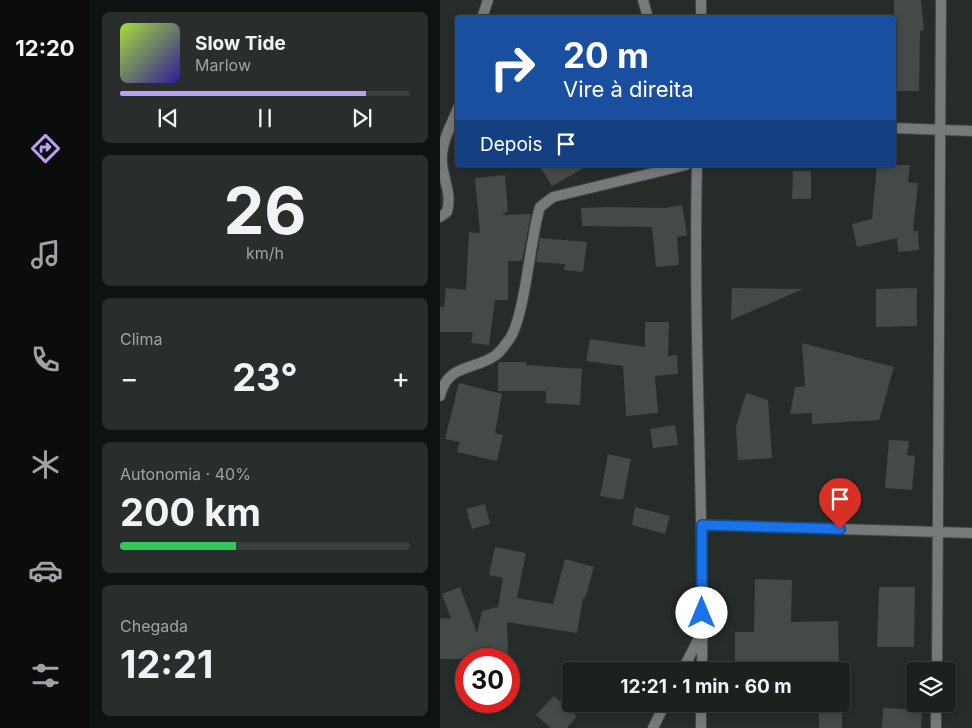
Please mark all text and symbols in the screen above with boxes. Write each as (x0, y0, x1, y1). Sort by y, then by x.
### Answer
text: Slow Tide (195, 32, 286, 55)
text: 20 m (563, 34, 649, 76)
text: 12:20 (15, 35, 75, 61)
icon: right (480, 35, 545, 100)
text: Marlow (195, 55, 251, 75)
text: Vire à direita (563, 76, 694, 102)
icon: previous (154, 104, 182, 132)
icon: pause (251, 104, 279, 132)
icon: next (348, 104, 376, 132)
icon: arrive (552, 130, 580, 158)
icon: directions (28, 131, 63, 166)
text: Depois (480, 133, 542, 156)
text: 26 (223, 171, 307, 250)
icon: music (28, 237, 63, 272)
text: km/h (246, 243, 284, 263)
text: Clima (120, 329, 162, 349)
icon: phone (28, 342, 63, 377)
text: 23° (232, 354, 298, 400)
text: − (120, 361, 139, 395)
text: + (391, 361, 410, 395)
icon: climate (28, 447, 63, 482)
text: Autonomia · 40% (120, 464, 251, 484)
pin (819, 478, 861, 529)
icon: arrive (826, 485, 854, 513)
text: 200 km (120, 489, 261, 535)
icon: car (28, 553, 63, 588)
position arrow (675, 586, 727, 638)
text: Chegada (120, 616, 188, 636)
text: 12:21 (120, 641, 213, 687)
speed limit sign: 30 (455, 648, 520, 713)
icon: filters (28, 658, 63, 693)
map controls (906, 662, 956, 712)
button: layers (906, 662, 956, 712)
text: 12:21 · 1 min · 60 m (620, 675, 792, 698)

